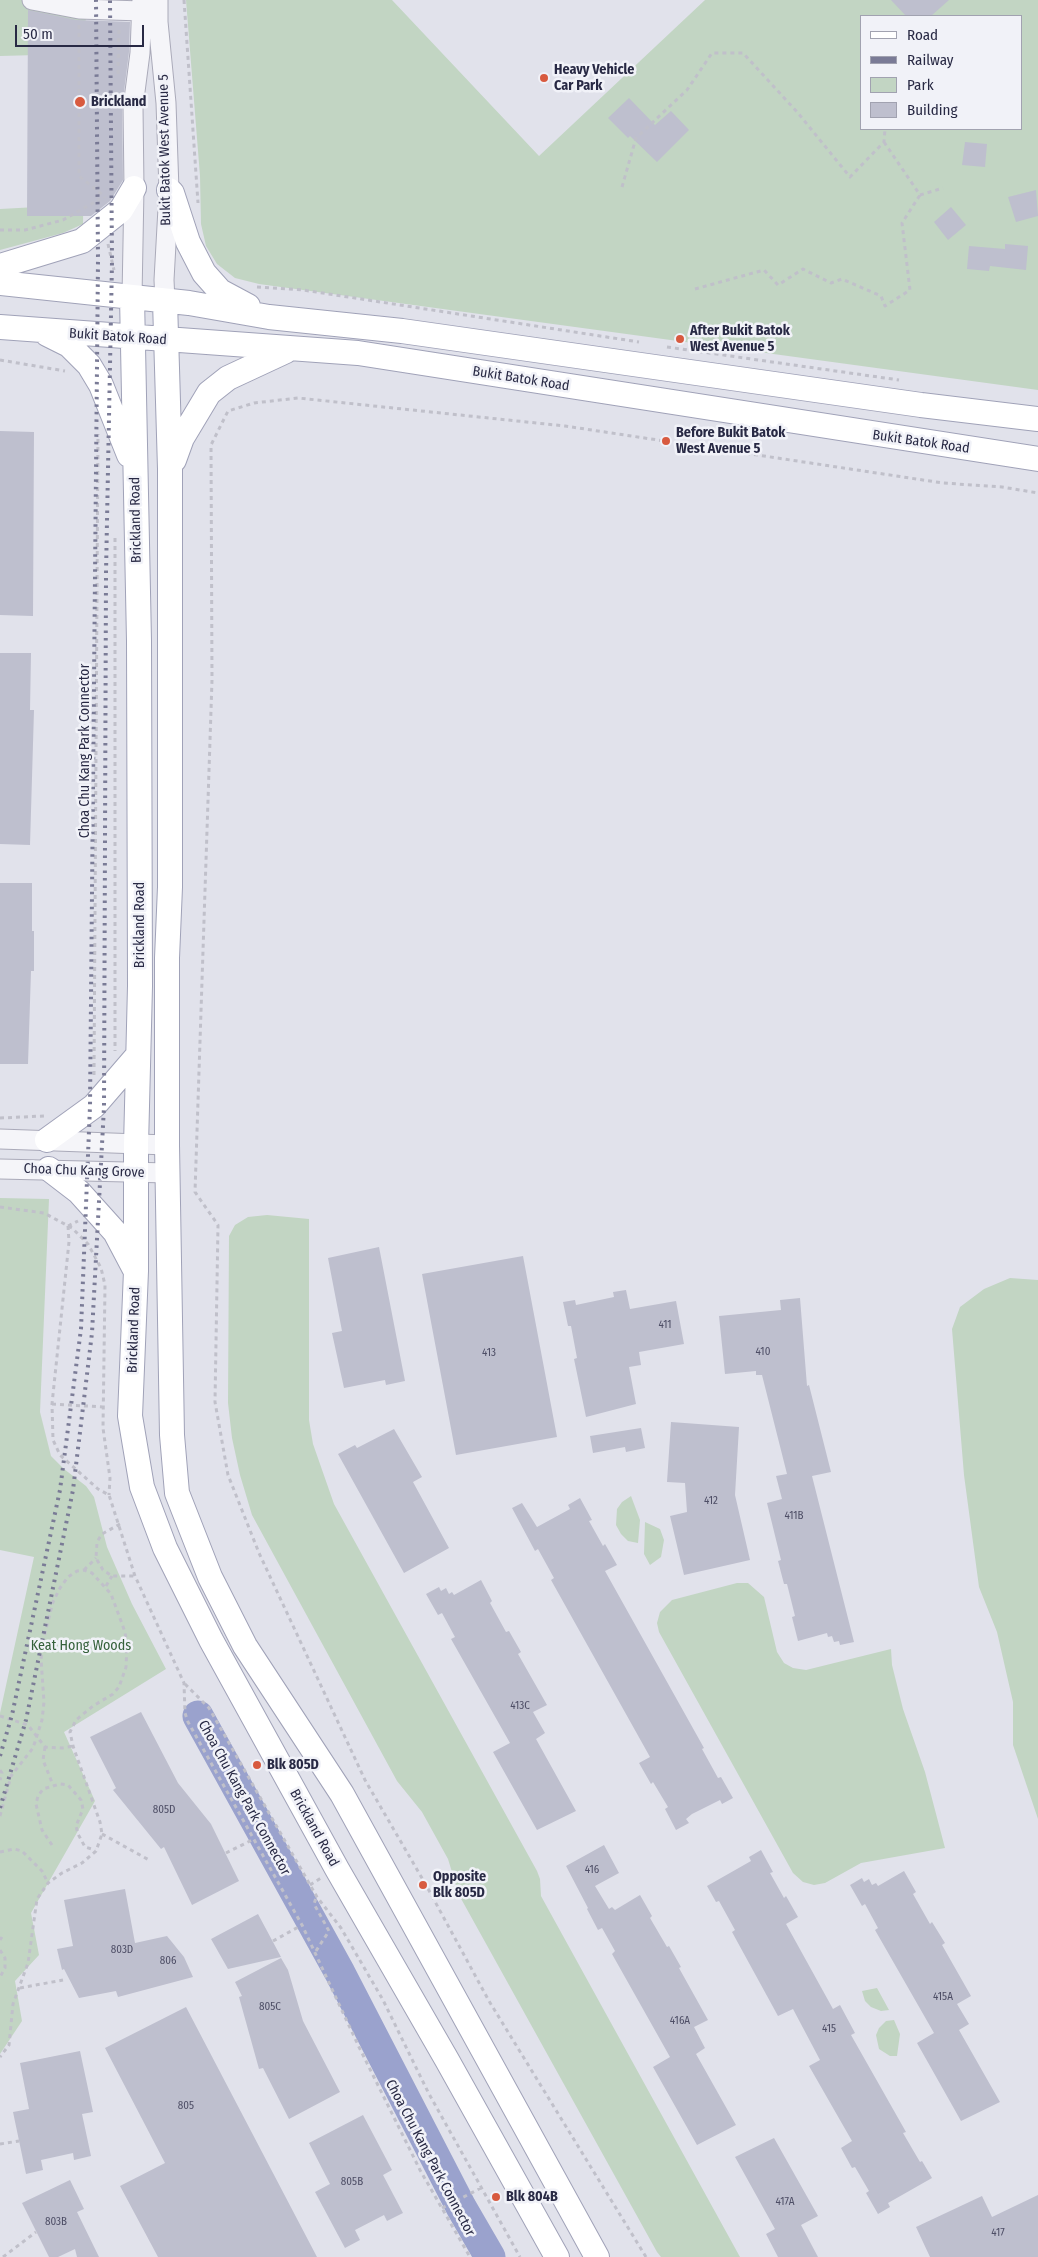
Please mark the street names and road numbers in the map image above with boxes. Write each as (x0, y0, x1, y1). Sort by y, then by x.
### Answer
street label: Bukit Batok West Avenue 5 (155, 74, 175, 226)
street label: Bukit Batok Road (69, 325, 167, 349)
street label: Bukit Batok Road (471, 363, 571, 395)
street label: Bukit Batok Road (871, 427, 971, 457)
street label: Brickland Road (127, 477, 145, 563)
street label: Choa Chu Kang Park Connector (77, 664, 93, 838)
street label: Brickland Road (132, 882, 148, 968)
street label: Choa Chu Kang Grove (23, 1160, 145, 1182)
street label: Brickland Road (124, 1287, 144, 1373)
street label: Choa Chu Kang Park Connector (194, 1718, 294, 1878)
street label: Brickland Road (286, 1786, 342, 1870)
street label: Choa Chu Kang Park Connector (382, 2077, 478, 2239)

